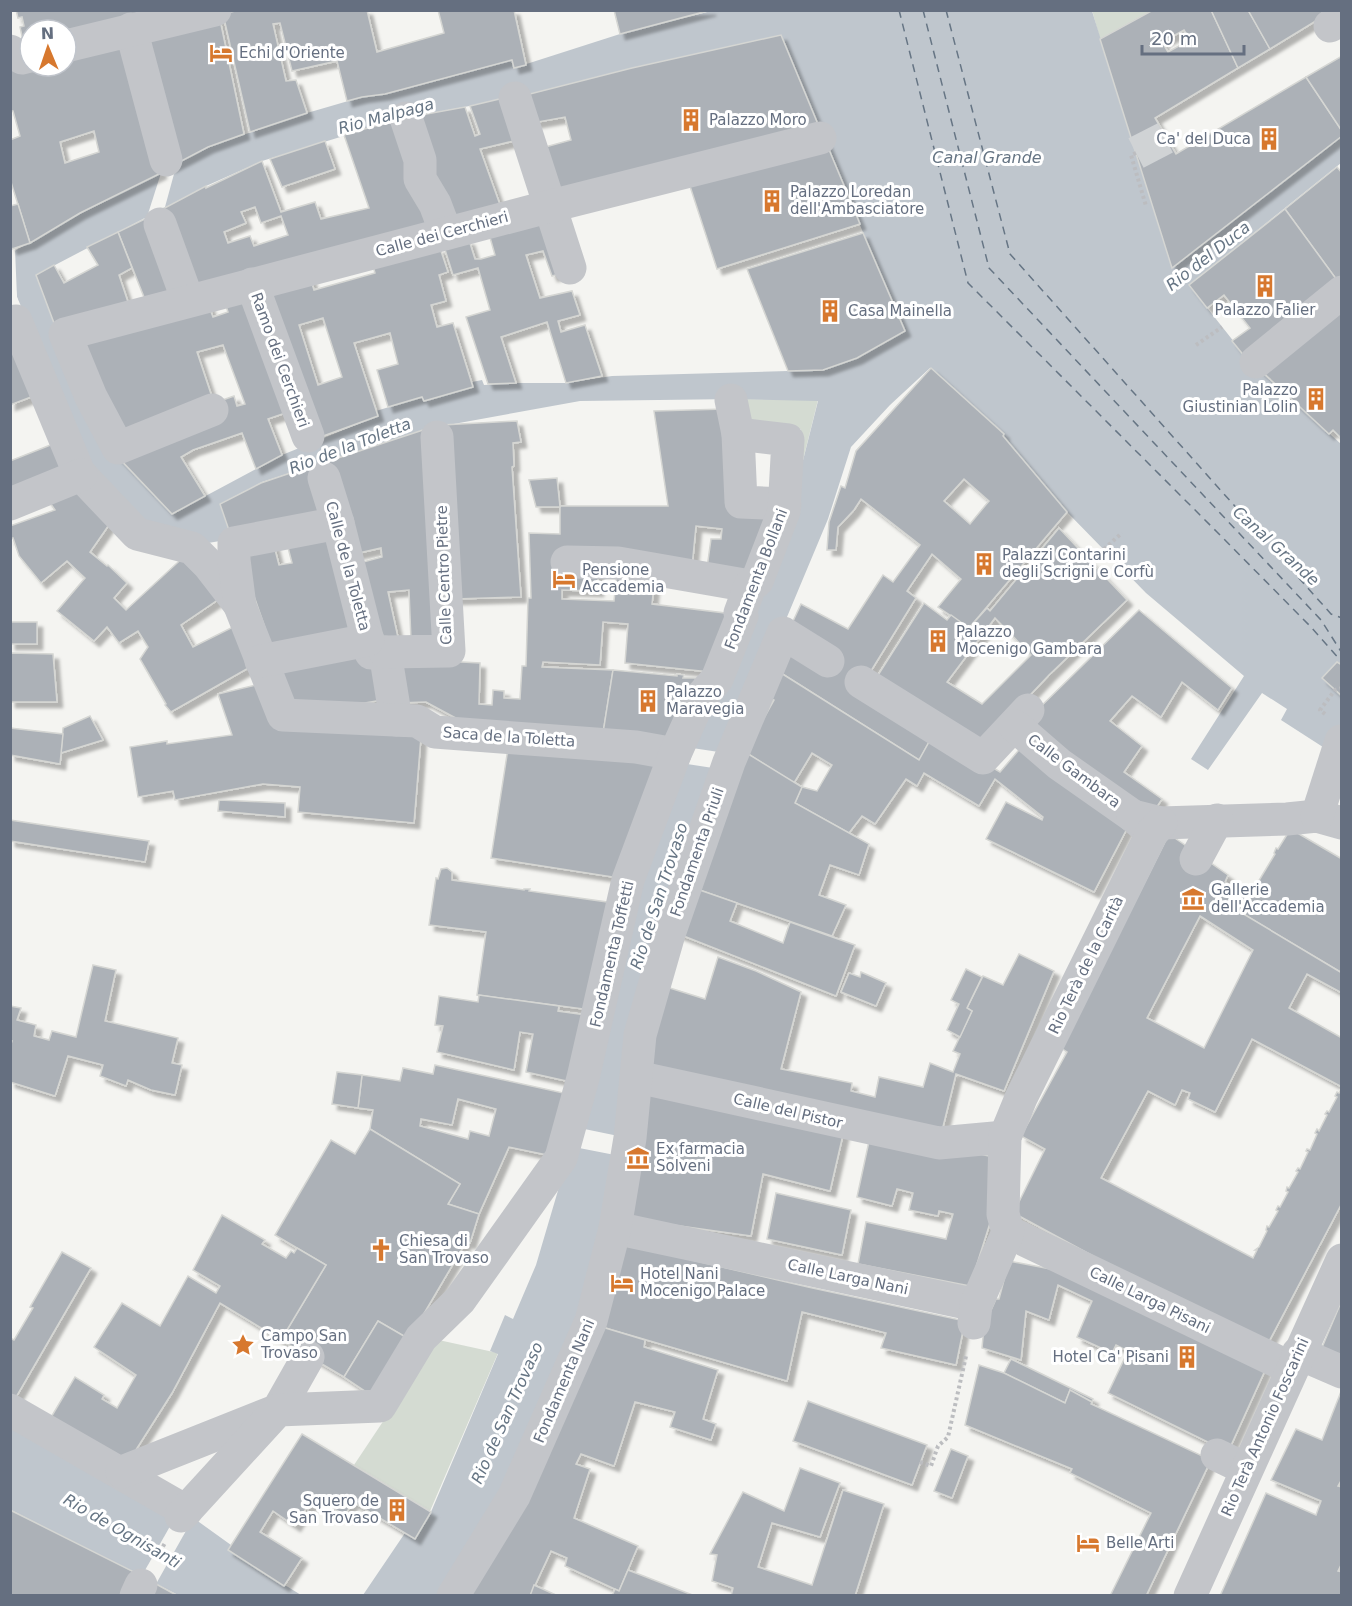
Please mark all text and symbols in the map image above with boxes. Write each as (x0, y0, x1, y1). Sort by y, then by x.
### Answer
north arrow (18, 18, 78, 78)
scale bar (1142, 18, 1244, 56)
text: N (40, 24, 55, 43)
text: 20 m (1151, 28, 1197, 49)
hotel icon: Echi d'Oriente (208, 40, 234, 66)
place label: Echi d'Oriente (239, 44, 345, 62)
water label: Rio Malpaga (336, 94, 436, 138)
building icon: Palazzo Moro (678, 107, 704, 133)
place label: Palazzo Moro (709, 111, 807, 129)
building icon: Ca' del Duca (1256, 126, 1282, 152)
place label: Ca' del Duca (1156, 130, 1251, 148)
water label: Canal Grande (932, 148, 1042, 167)
place label: Palazzo Loredan dell'Ambasciatore (790, 183, 924, 218)
building icon: Palazzo Loredan dell'Ambasciatore (759, 188, 785, 214)
street label: Calle dei Cerchieri (374, 208, 510, 260)
water label: Rio del Duca (1162, 217, 1254, 295)
building icon: Palazzo Falier (1252, 273, 1278, 299)
street label: Ramo dei Cerchieri (247, 290, 313, 430)
building icon: Casa Mainella (817, 298, 843, 324)
place label: Palazzo Falier (1215, 301, 1316, 319)
place label: Casa Mainella (848, 302, 952, 320)
place label: Palazzo Giustinian Lolin (1183, 381, 1298, 416)
building icon: Palazzo Giustinian Lolin (1303, 386, 1329, 412)
water label: Rio de la Toletta (286, 414, 414, 478)
street label: Calle de la Toletta (322, 499, 374, 633)
water label: Canal Grande (1229, 502, 1323, 590)
street label: Calle Centro Pietre (433, 505, 455, 645)
street label: Fondamenta Bollani (721, 506, 791, 652)
place label: Palazzi Contarini degli Scrigni e Corfù (1002, 546, 1154, 581)
building icon: Palazzi Contarini degli Scrigni e Corfù (971, 551, 997, 577)
place label: Pensione Accademia (582, 561, 664, 596)
hotel icon: Pensione Accademia (551, 566, 577, 592)
place label: Palazzo Mocenigo Gambara (956, 623, 1102, 658)
building icon: Palazzo Mocenigo Gambara (925, 628, 951, 654)
place label: Palazzo Maravegia (666, 683, 744, 718)
building icon: Palazzo Maravegia (635, 688, 661, 714)
street label: Saca de la Toletta (442, 723, 576, 751)
street label: Calle Gambara (1024, 730, 1124, 812)
street label: Fondamenta Priuli (666, 785, 728, 919)
water label: Rio de San Trovaso (626, 820, 692, 972)
street label: Fondamenta Toffetti (586, 879, 638, 1029)
place label: Gallerie dell'Accademia (1211, 881, 1325, 916)
museum icon: Gallerie dell'Accademia (1180, 886, 1206, 912)
street label: Rio Terà de la Carità (1045, 893, 1127, 1037)
street label: Calle del Pistor (732, 1090, 845, 1133)
place label: Ex farmacia Solveni (656, 1140, 745, 1175)
museum icon: Ex farmacia Solveni (625, 1145, 651, 1171)
place label: Chiesa di San Trovaso (399, 1232, 489, 1267)
church icon: Chiesa di San Trovaso (368, 1237, 394, 1263)
street label: Calle Larga Nani (786, 1255, 910, 1299)
street label: Calle Larga Pisani (1087, 1263, 1213, 1337)
place label: Hotel Nani Mocenigo Palace (640, 1265, 765, 1300)
hotel icon: Hotel Nani Mocenigo Palace (609, 1270, 635, 1296)
street label: Fondamenta Nani (530, 1316, 598, 1446)
place label: Campo San Trovaso (260, 1327, 347, 1362)
place icon: Campo San Trovaso (230, 1332, 256, 1358)
street label: Rio Terà Antonio Foscarini (1217, 1335, 1313, 1519)
water label: Rio de San Trovaso (467, 1339, 547, 1487)
building icon: Hotel Ca' Pisani (1174, 1344, 1200, 1370)
place label: Hotel Ca' Pisani (1052, 1348, 1169, 1366)
water label: Rio de Ognisanti (60, 1490, 184, 1572)
place label: Squero de San Trovaso (289, 1492, 379, 1527)
building icon: Squero de San Trovaso (384, 1497, 410, 1523)
hotel icon: Belle Arti (1075, 1530, 1101, 1556)
place label: Belle Arti (1106, 1534, 1174, 1552)

